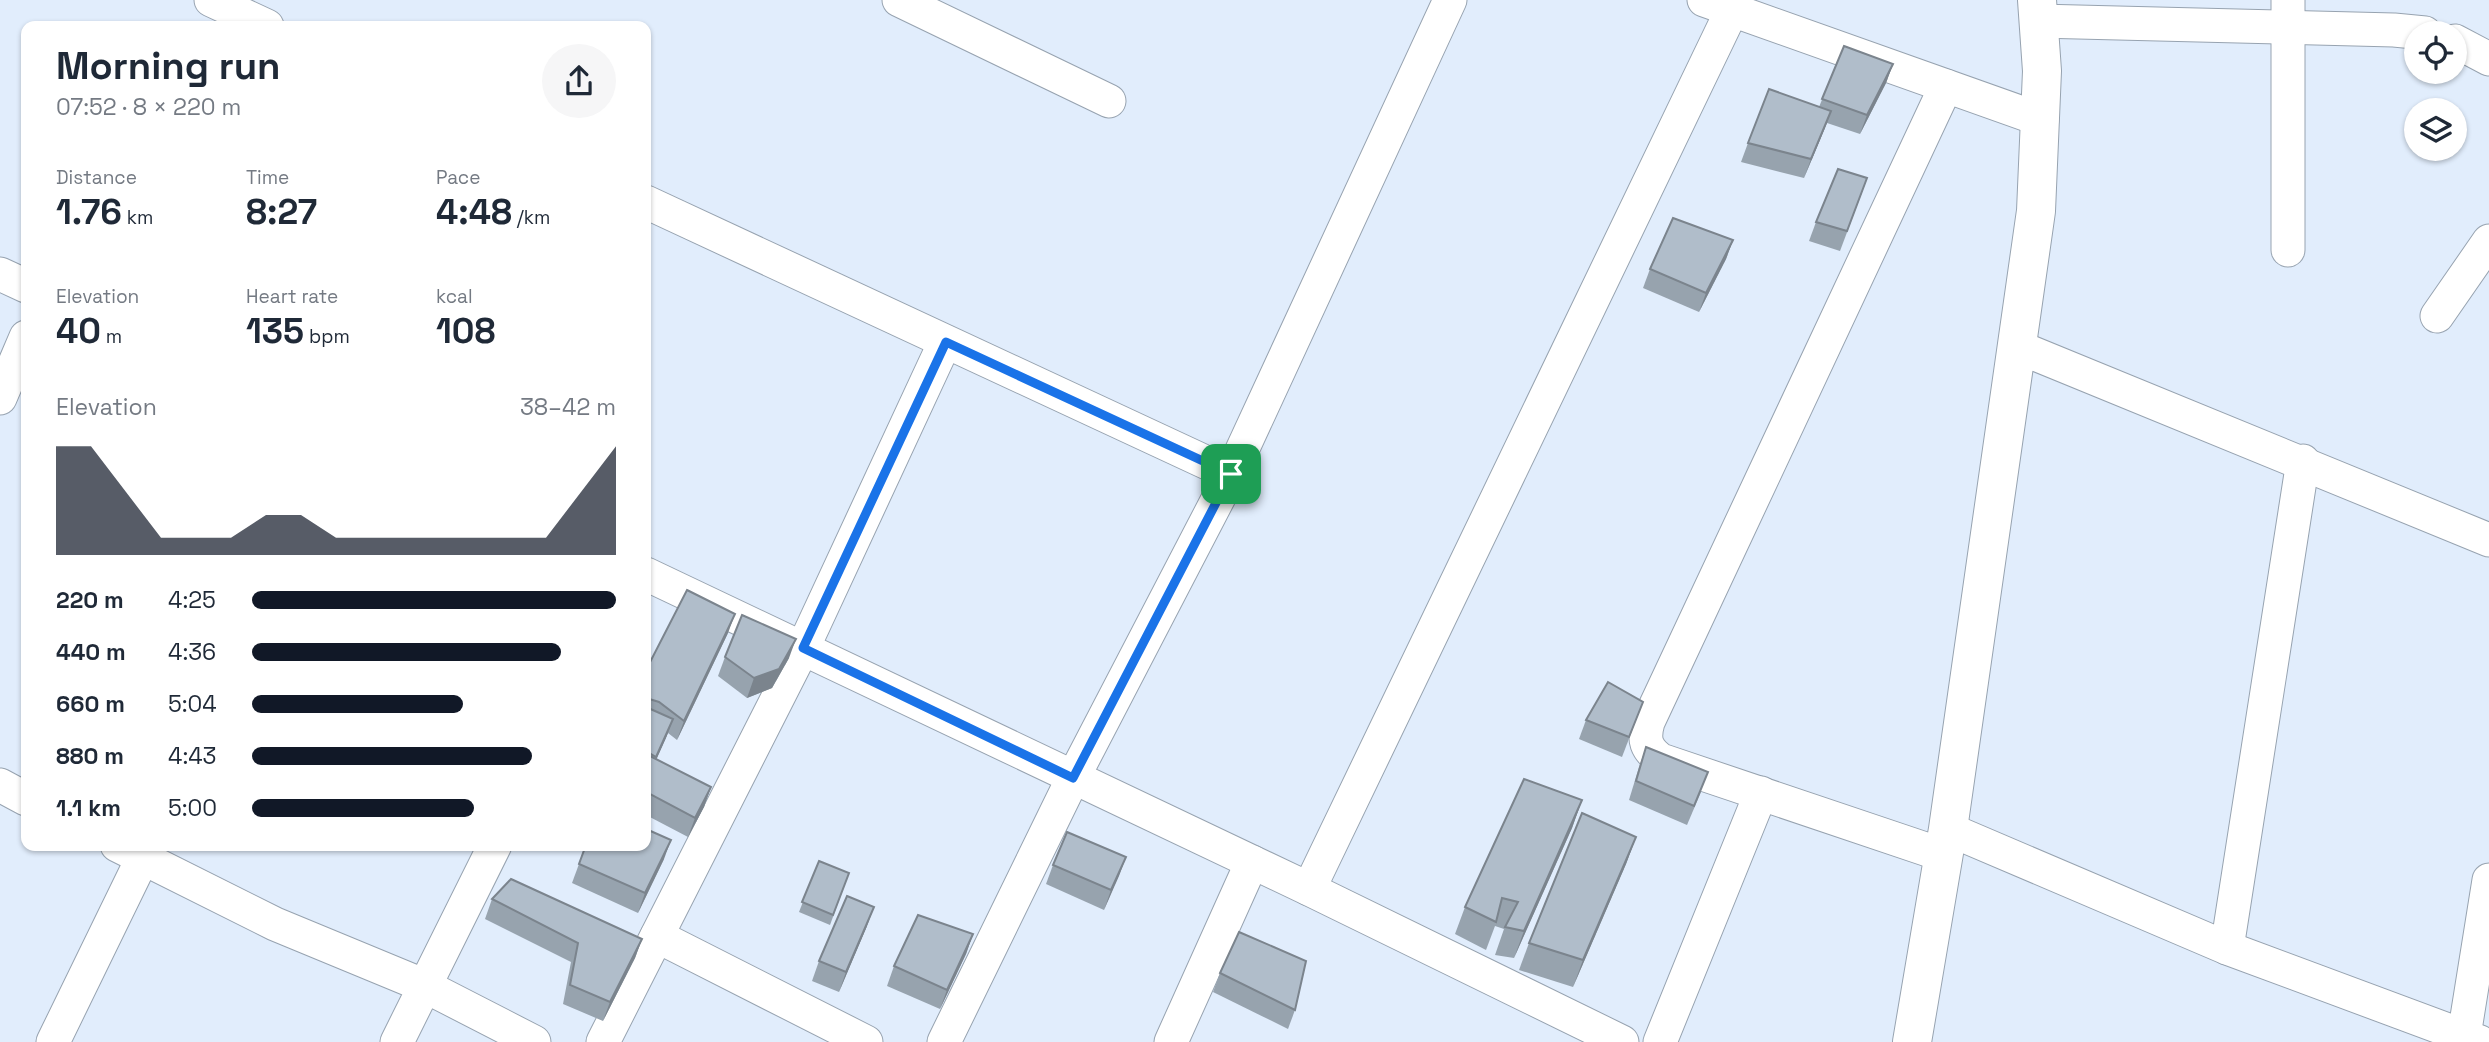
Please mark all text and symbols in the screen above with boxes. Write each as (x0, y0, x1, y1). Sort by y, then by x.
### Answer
map controls (2404, 21, 2467, 161)
button: locate (2404, 21, 2467, 84)
text: Morning run (56, 42, 281, 90)
button: share (542, 44, 616, 118)
text: 07:52 · 8 × 220 m (56, 92, 241, 122)
button: layers (2404, 98, 2467, 161)
text: Distance (56, 165, 137, 190)
text: Time (246, 165, 289, 190)
text: Pace (436, 165, 480, 190)
text: 1.76 (56, 190, 122, 234)
text: 8:27 (246, 190, 317, 234)
text: 4:48 (436, 190, 512, 234)
text: km (122, 205, 153, 230)
text: /km (512, 205, 550, 230)
text: Elevation (56, 284, 139, 309)
text: Heart rate (246, 284, 338, 309)
text: kcal (436, 284, 473, 309)
text: 40 (56, 309, 101, 353)
text: 135 (246, 309, 304, 353)
text: 108 (436, 309, 496, 353)
text: m (101, 324, 122, 349)
text: bpm (304, 324, 350, 349)
text: Elevation (56, 392, 157, 422)
text: 38–42 m (520, 392, 616, 422)
pin (1201, 444, 1261, 504)
icon: arrive (1212, 455, 1250, 493)
text: 220 m (56, 585, 124, 615)
text: 4:25 (168, 585, 216, 615)
text: 440 m (56, 637, 126, 667)
text: 4:36 (168, 637, 216, 667)
text: 660 m (56, 689, 125, 719)
text: 5:04 (168, 689, 217, 719)
text: 880 m (56, 741, 124, 771)
text: 4:43 (168, 741, 216, 771)
text: 1.1 km (56, 793, 121, 823)
text: 5:00 (168, 793, 217, 823)

